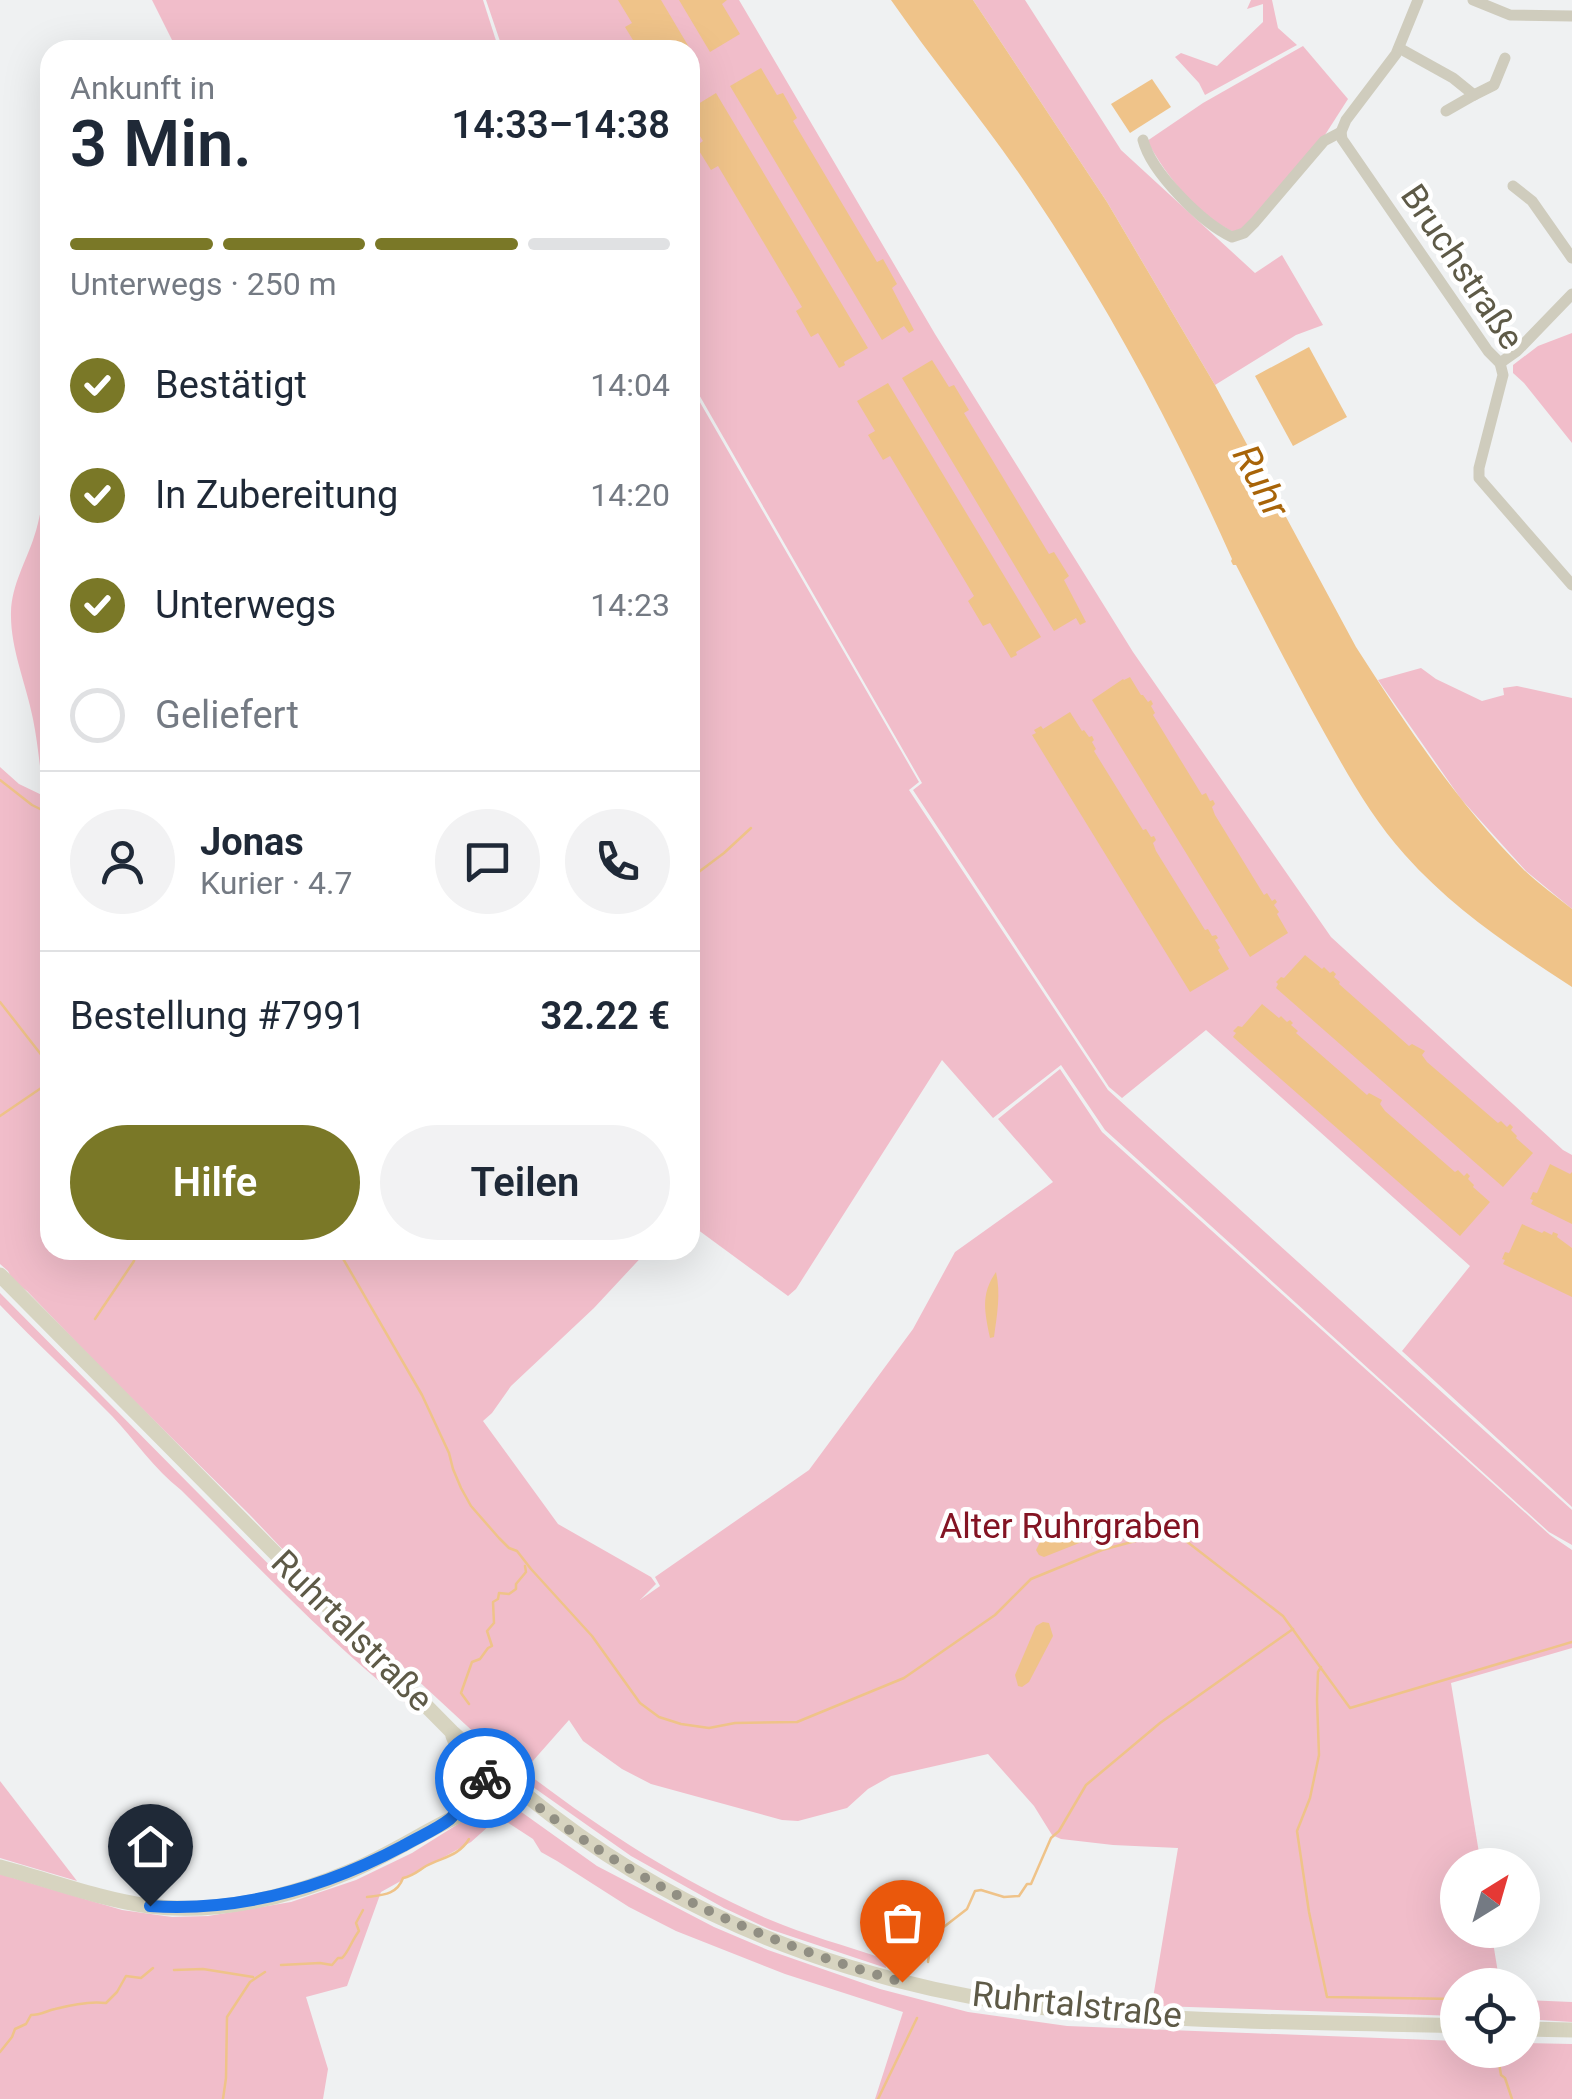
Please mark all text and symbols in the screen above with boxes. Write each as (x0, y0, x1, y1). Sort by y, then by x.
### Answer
text: Ankunft in (70, 69, 215, 107)
text: 14:33–14:38 (451, 103, 670, 147)
text: 3 Min. (70, 106, 252, 182)
street label: Bruchstraße (1392, 177, 1532, 357)
text: Unterwegs · 250 m (70, 265, 337, 303)
icon: check (70, 358, 125, 413)
text: Bestätigt (155, 363, 307, 407)
text: 14:04 (590, 366, 670, 404)
water label: Ruhr (1224, 437, 1299, 526)
icon: check (70, 468, 125, 523)
text: In Zubereitung (155, 473, 398, 517)
text: 14:20 (590, 476, 670, 514)
icon: check (70, 578, 125, 633)
text: Unterwegs (155, 583, 336, 627)
text: 14:23 (590, 586, 670, 624)
text: Geliefert (155, 693, 299, 737)
button: person (70, 809, 175, 914)
button: chat (435, 809, 540, 914)
button: phone (565, 809, 670, 914)
text: Jonas (200, 820, 304, 864)
text: Kurier · 4.7 (200, 864, 352, 902)
text: Bestellung #7991 (70, 994, 366, 1038)
text: 32.22 € (541, 994, 670, 1038)
button: Hilfe (70, 1125, 360, 1240)
button: Teilen (380, 1125, 670, 1240)
park label: Alter Ruhrgraben (940, 1506, 1200, 1547)
street label: Ruhrtalstraße (263, 1542, 441, 1720)
courier (435, 1728, 535, 1828)
icon: bike (458, 1751, 513, 1806)
pin (108, 1804, 193, 1907)
icon: home (123, 1819, 178, 1874)
north arrow (1440, 1848, 1540, 1948)
map controls (1440, 1848, 1540, 2068)
pin (860, 1880, 945, 1983)
icon: bag (875, 1895, 930, 1950)
button: locate (1440, 1968, 1540, 2068)
street label: Ruhrtalstraße (970, 1974, 1184, 2036)

